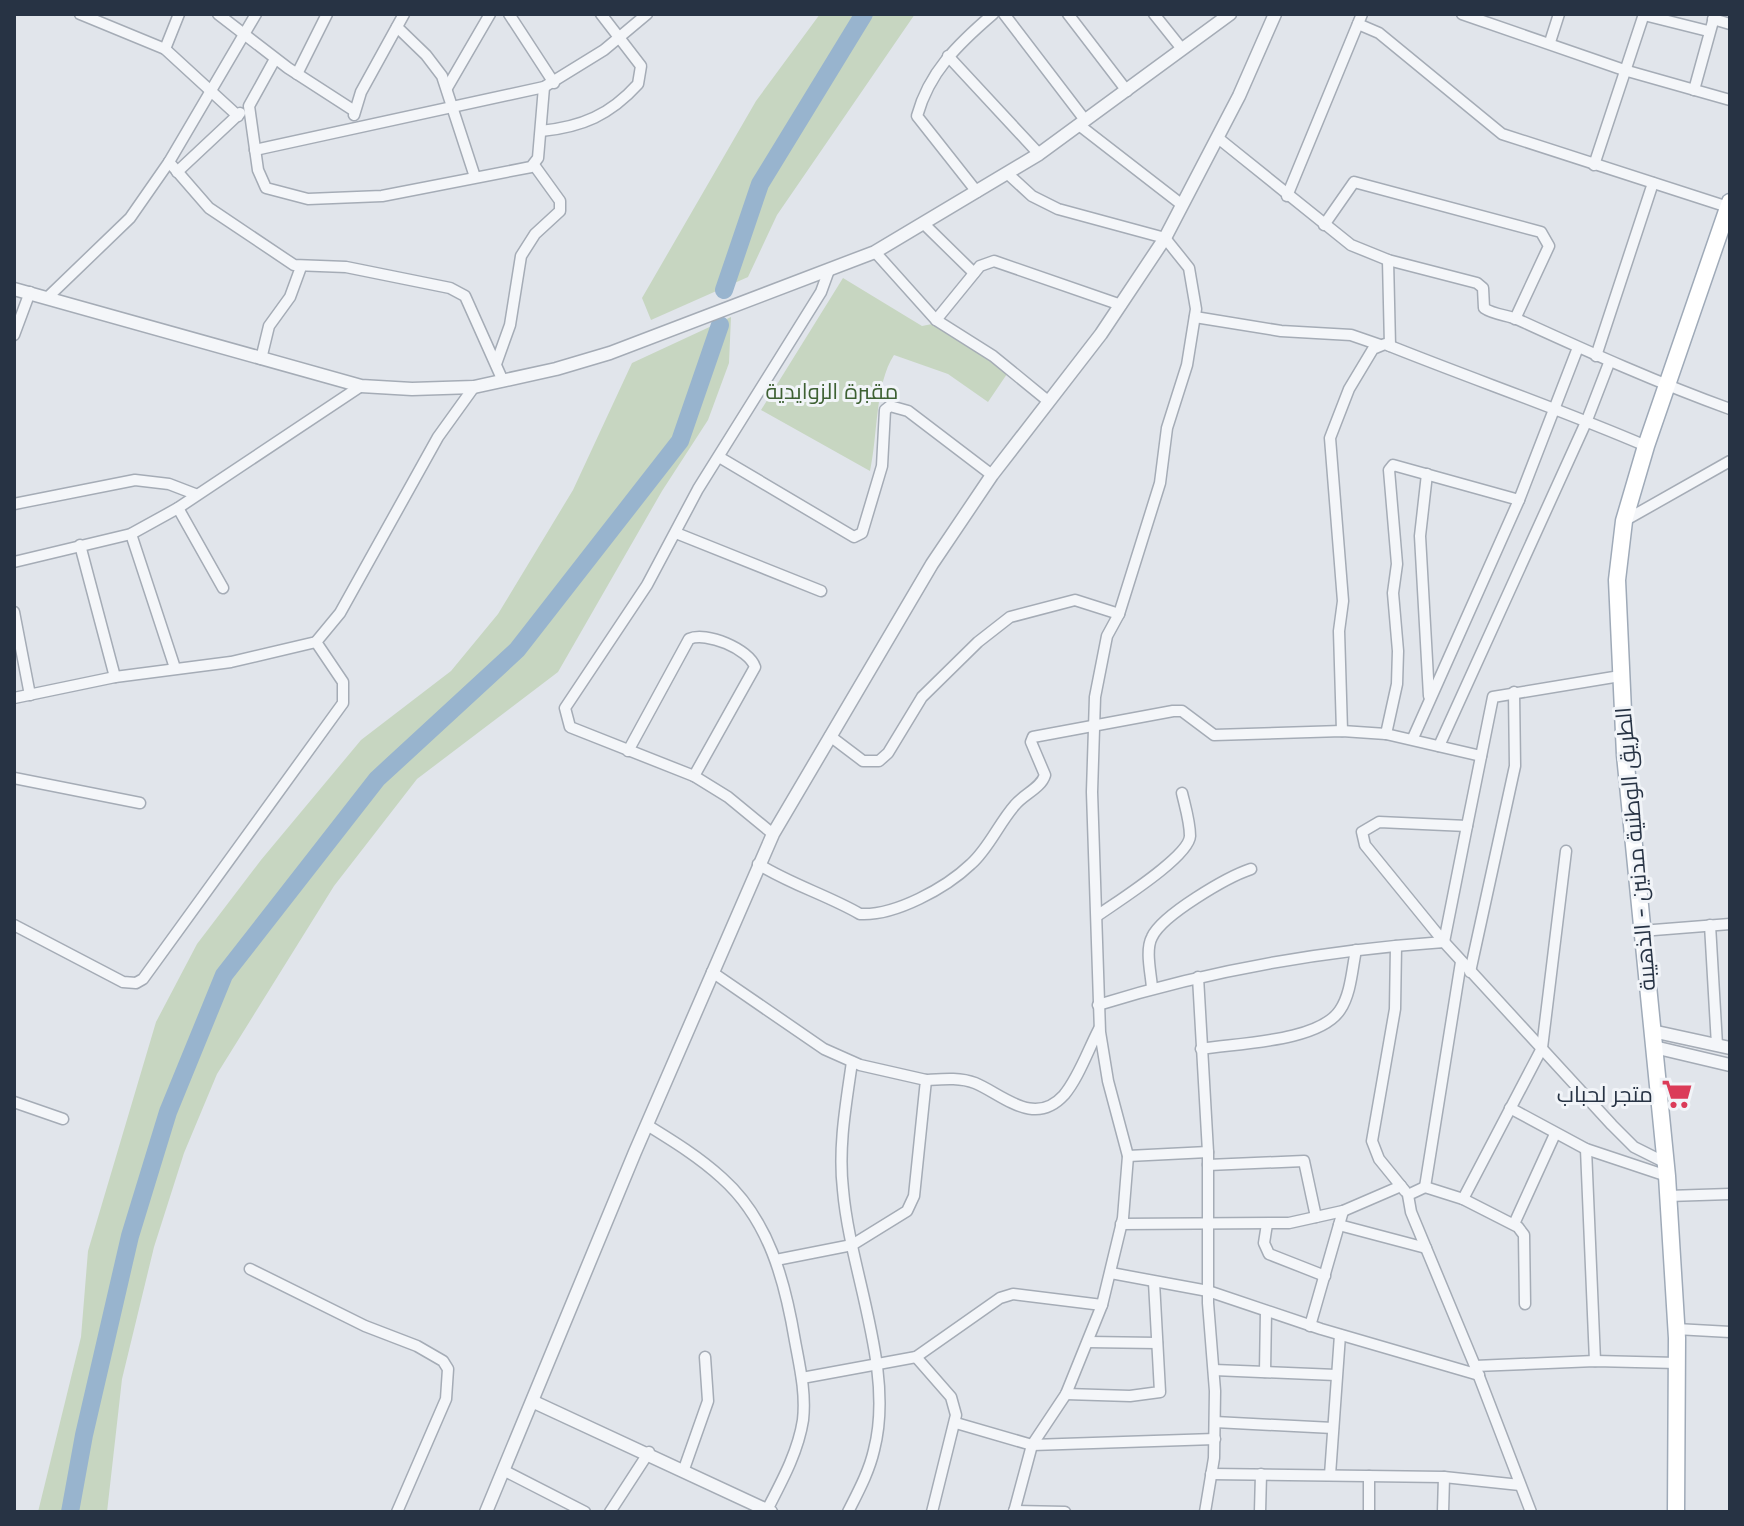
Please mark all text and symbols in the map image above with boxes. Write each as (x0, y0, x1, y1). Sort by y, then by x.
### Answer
park label: مقبرة الزوايدية (766, 378, 899, 404)
street label: الطريق الوطنية مدنين - الذهيبة (1610, 706, 1661, 992)
supermarket icon: متجر لحباب (1660, 1077, 1694, 1111)
place label: متجر لحباب (1557, 1081, 1653, 1107)

